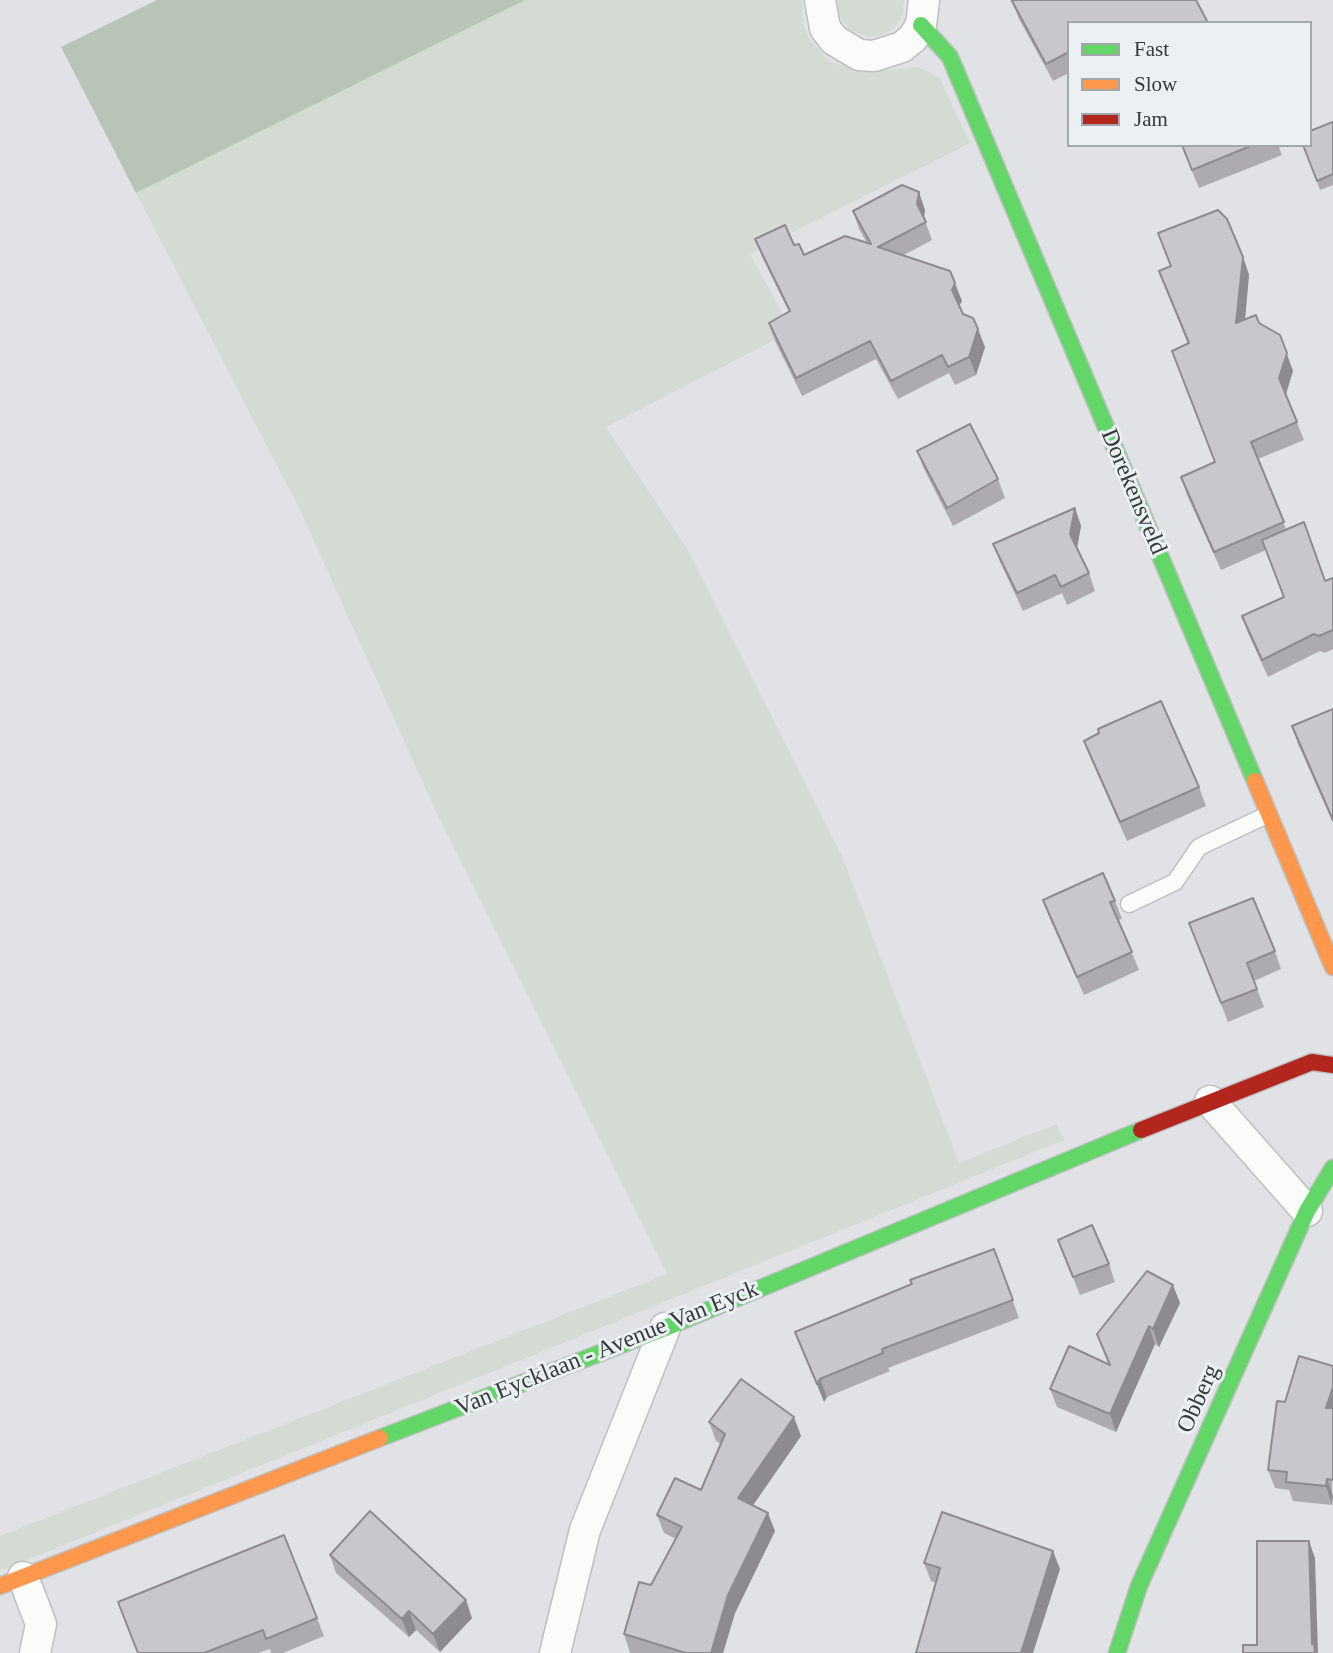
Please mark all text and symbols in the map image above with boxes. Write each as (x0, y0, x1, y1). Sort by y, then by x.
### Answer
legend (1067, 21, 1312, 147)
text: Fast (1134, 37, 1169, 61)
text: Slow (1134, 72, 1177, 96)
text: Jam (1134, 107, 1168, 131)
street label: Dorekensveld (1094, 425, 1172, 559)
street label: Van Eycklaan - Avenue Van Eyck (451, 1275, 763, 1423)
street label: Obberg (1171, 1360, 1227, 1438)

